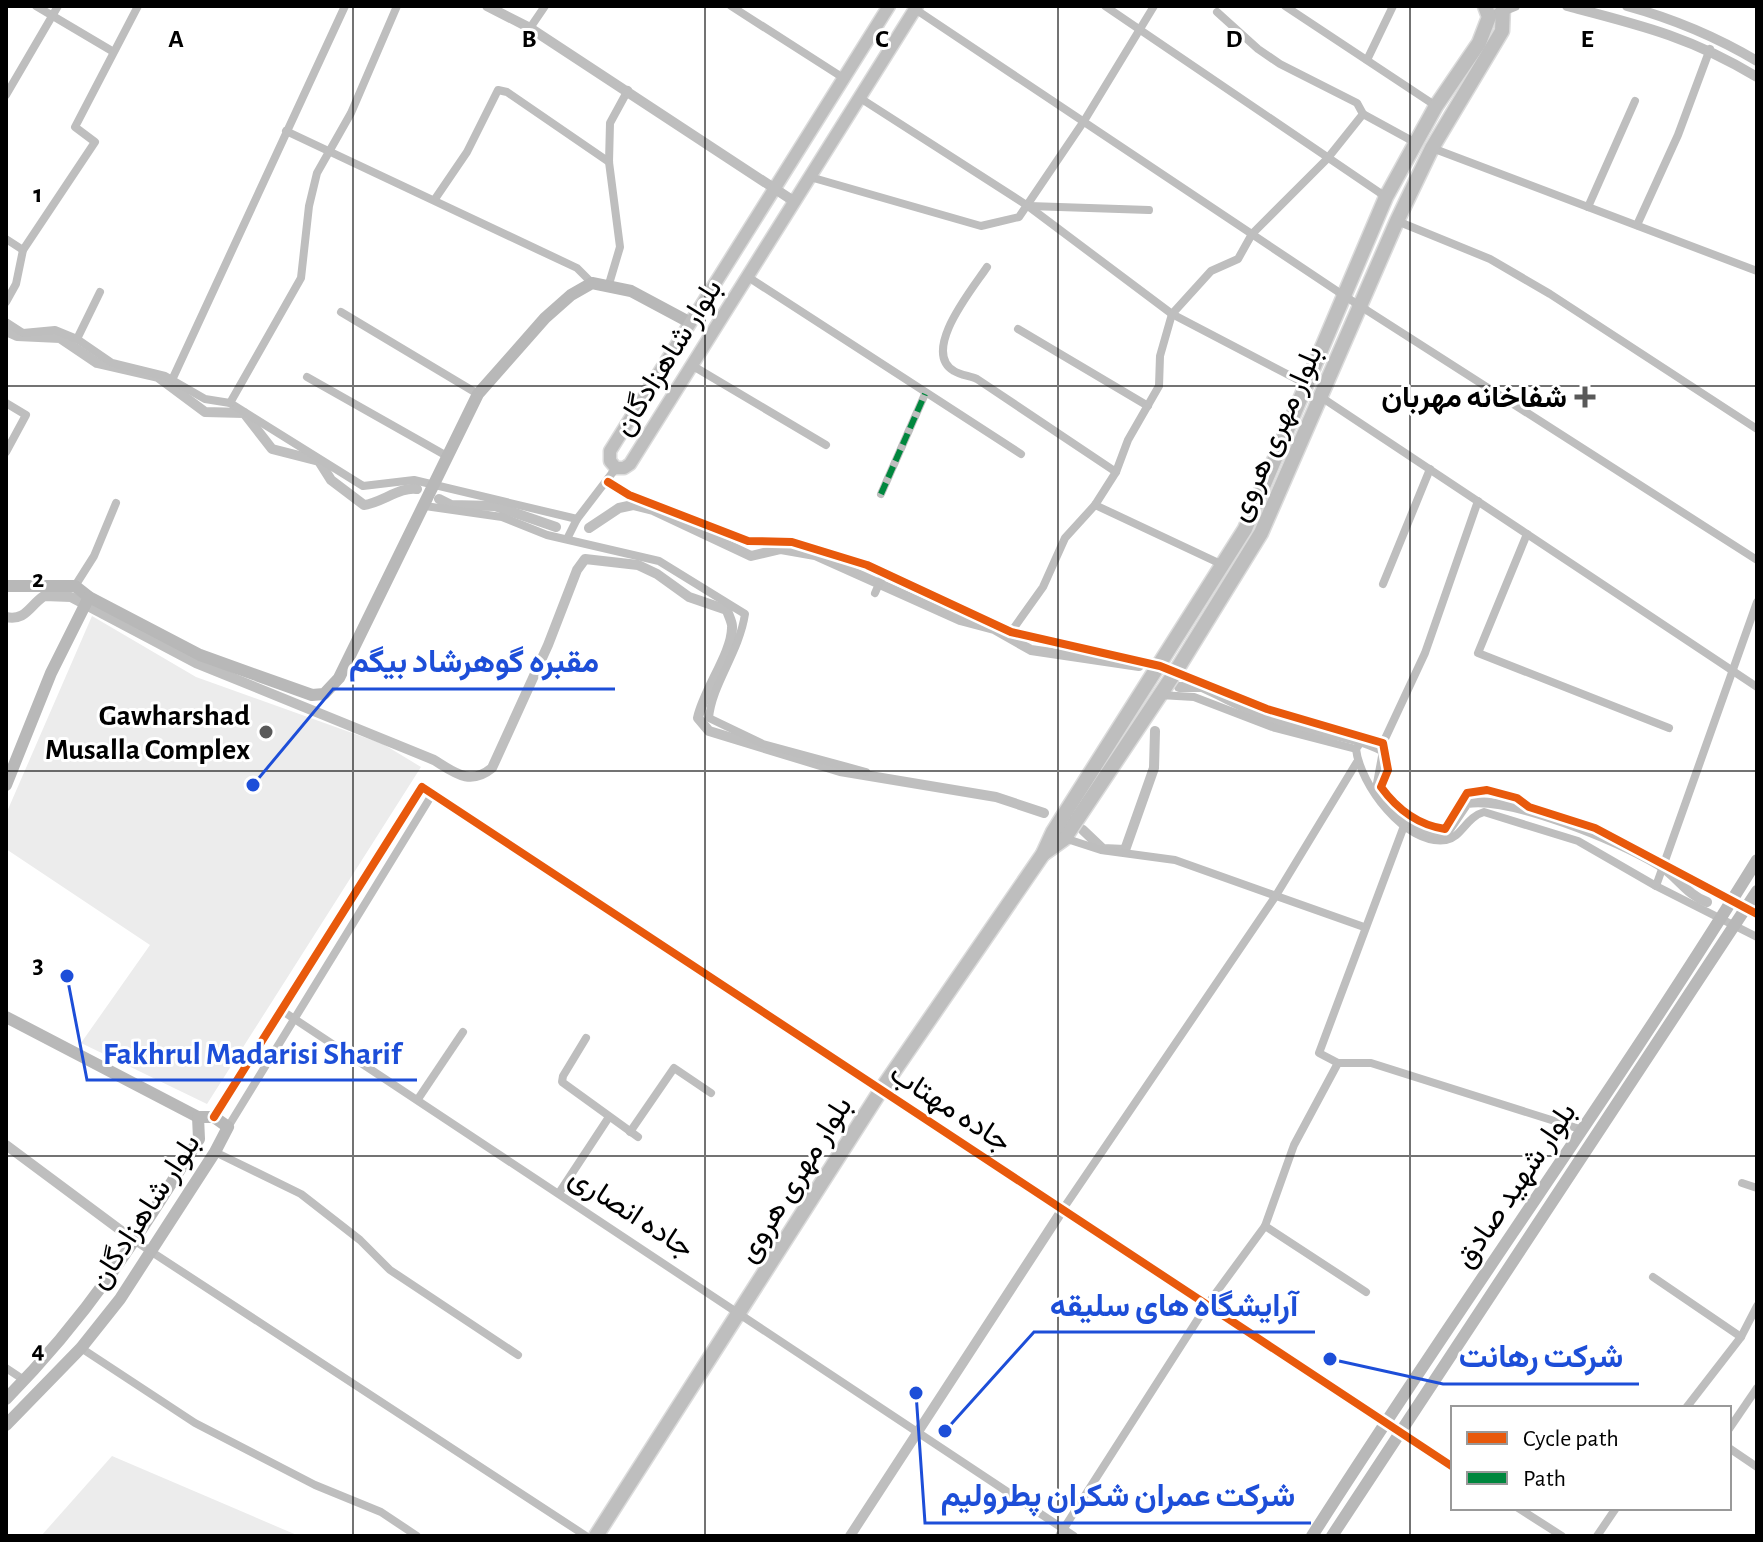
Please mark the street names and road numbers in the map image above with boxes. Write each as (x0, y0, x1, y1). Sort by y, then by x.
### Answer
street label: بلوار شاهزادگان (608, 274, 729, 442)
street label: بلوار مهری هروی (1224, 341, 1330, 527)
street label: جاده مهتاب (883, 1058, 1016, 1160)
street label: بلوار مهری هروی (732, 1091, 859, 1269)
street label: بلوار شهید صادق (1450, 1097, 1584, 1275)
street label: بلوار شاهزادگان (84, 1129, 208, 1296)
street label: جاده انصاری (563, 1162, 699, 1266)

